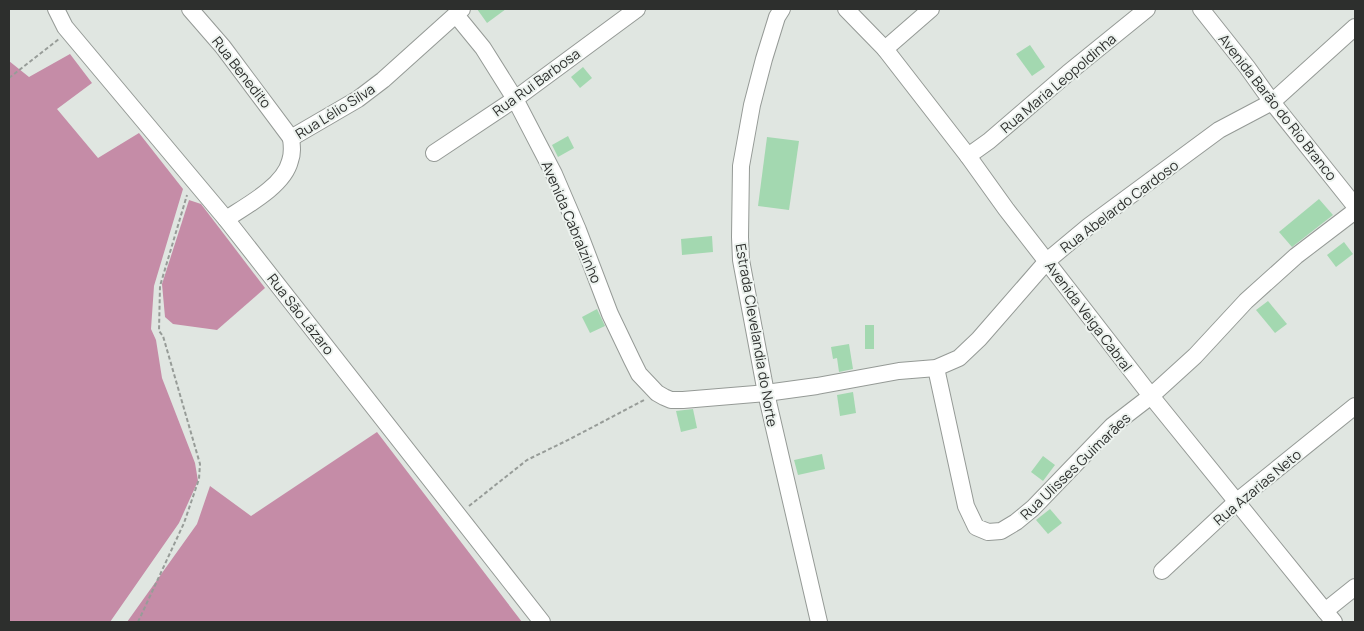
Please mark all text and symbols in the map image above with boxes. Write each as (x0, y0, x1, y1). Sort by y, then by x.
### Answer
street label: Rua Maria Leopoldinha (996, 29, 1120, 137)
street label: Avenida Barão do Rio Branco (1215, 30, 1341, 184)
street label: Rua Benedito (208, 32, 276, 112)
street label: Rua Rui Barbosa (488, 44, 584, 120)
street label: Rua Lélio Silva (292, 79, 378, 143)
street label: Rua Abelardo Cardoso (1056, 155, 1182, 257)
street label: Avenida Cabralzinho (538, 158, 606, 286)
street label: Estrada Clevelandia do Norte (732, 242, 782, 428)
street label: Avenida Veiga Cabral (1041, 257, 1137, 375)
street label: Rua São Lázaro (263, 270, 339, 358)
street label: Rua Ulisses Guimarães (1016, 408, 1134, 524)
street label: Rua Azarias Neto (1209, 445, 1305, 529)

